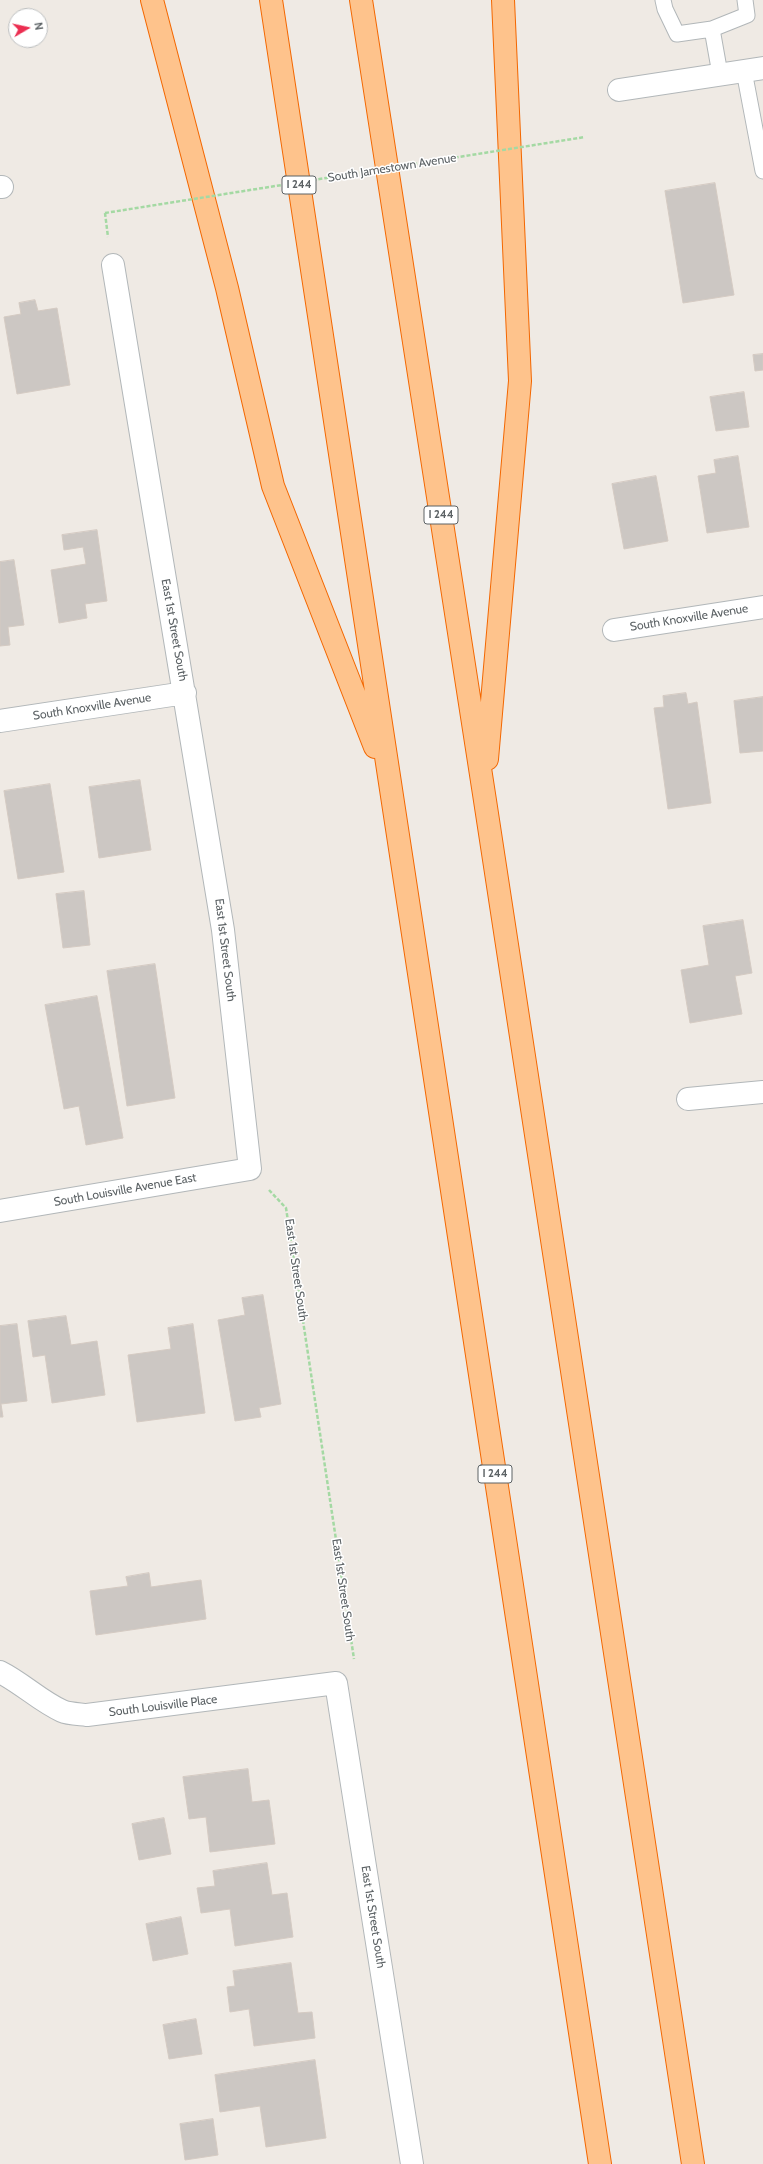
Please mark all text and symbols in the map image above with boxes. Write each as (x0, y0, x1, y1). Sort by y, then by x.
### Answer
north arrow (8, 8, 48, 48)
text: N (31, 21, 46, 31)
street label: South Jamestown Avenue (327, 151, 457, 185)
road number: I 244 (282, 176, 316, 194)
road number: I 244 (424, 506, 458, 524)
street label: East 1st Street South (158, 578, 190, 682)
street label: South Knoxville Avenue (629, 602, 749, 634)
street label: South Knoxville Avenue (32, 691, 152, 723)
street label: East 1st Street South (212, 898, 238, 1002)
street label: South Louisville Avenue East (53, 1170, 197, 1210)
street label: East 1st Street South (282, 1218, 310, 1322)
road number: I 244 (478, 1465, 512, 1483)
street label: East 1st Street South (329, 1538, 357, 1642)
street label: South Louisville Place (108, 1692, 218, 1720)
street label: East 1st Street South (358, 1865, 388, 1969)

